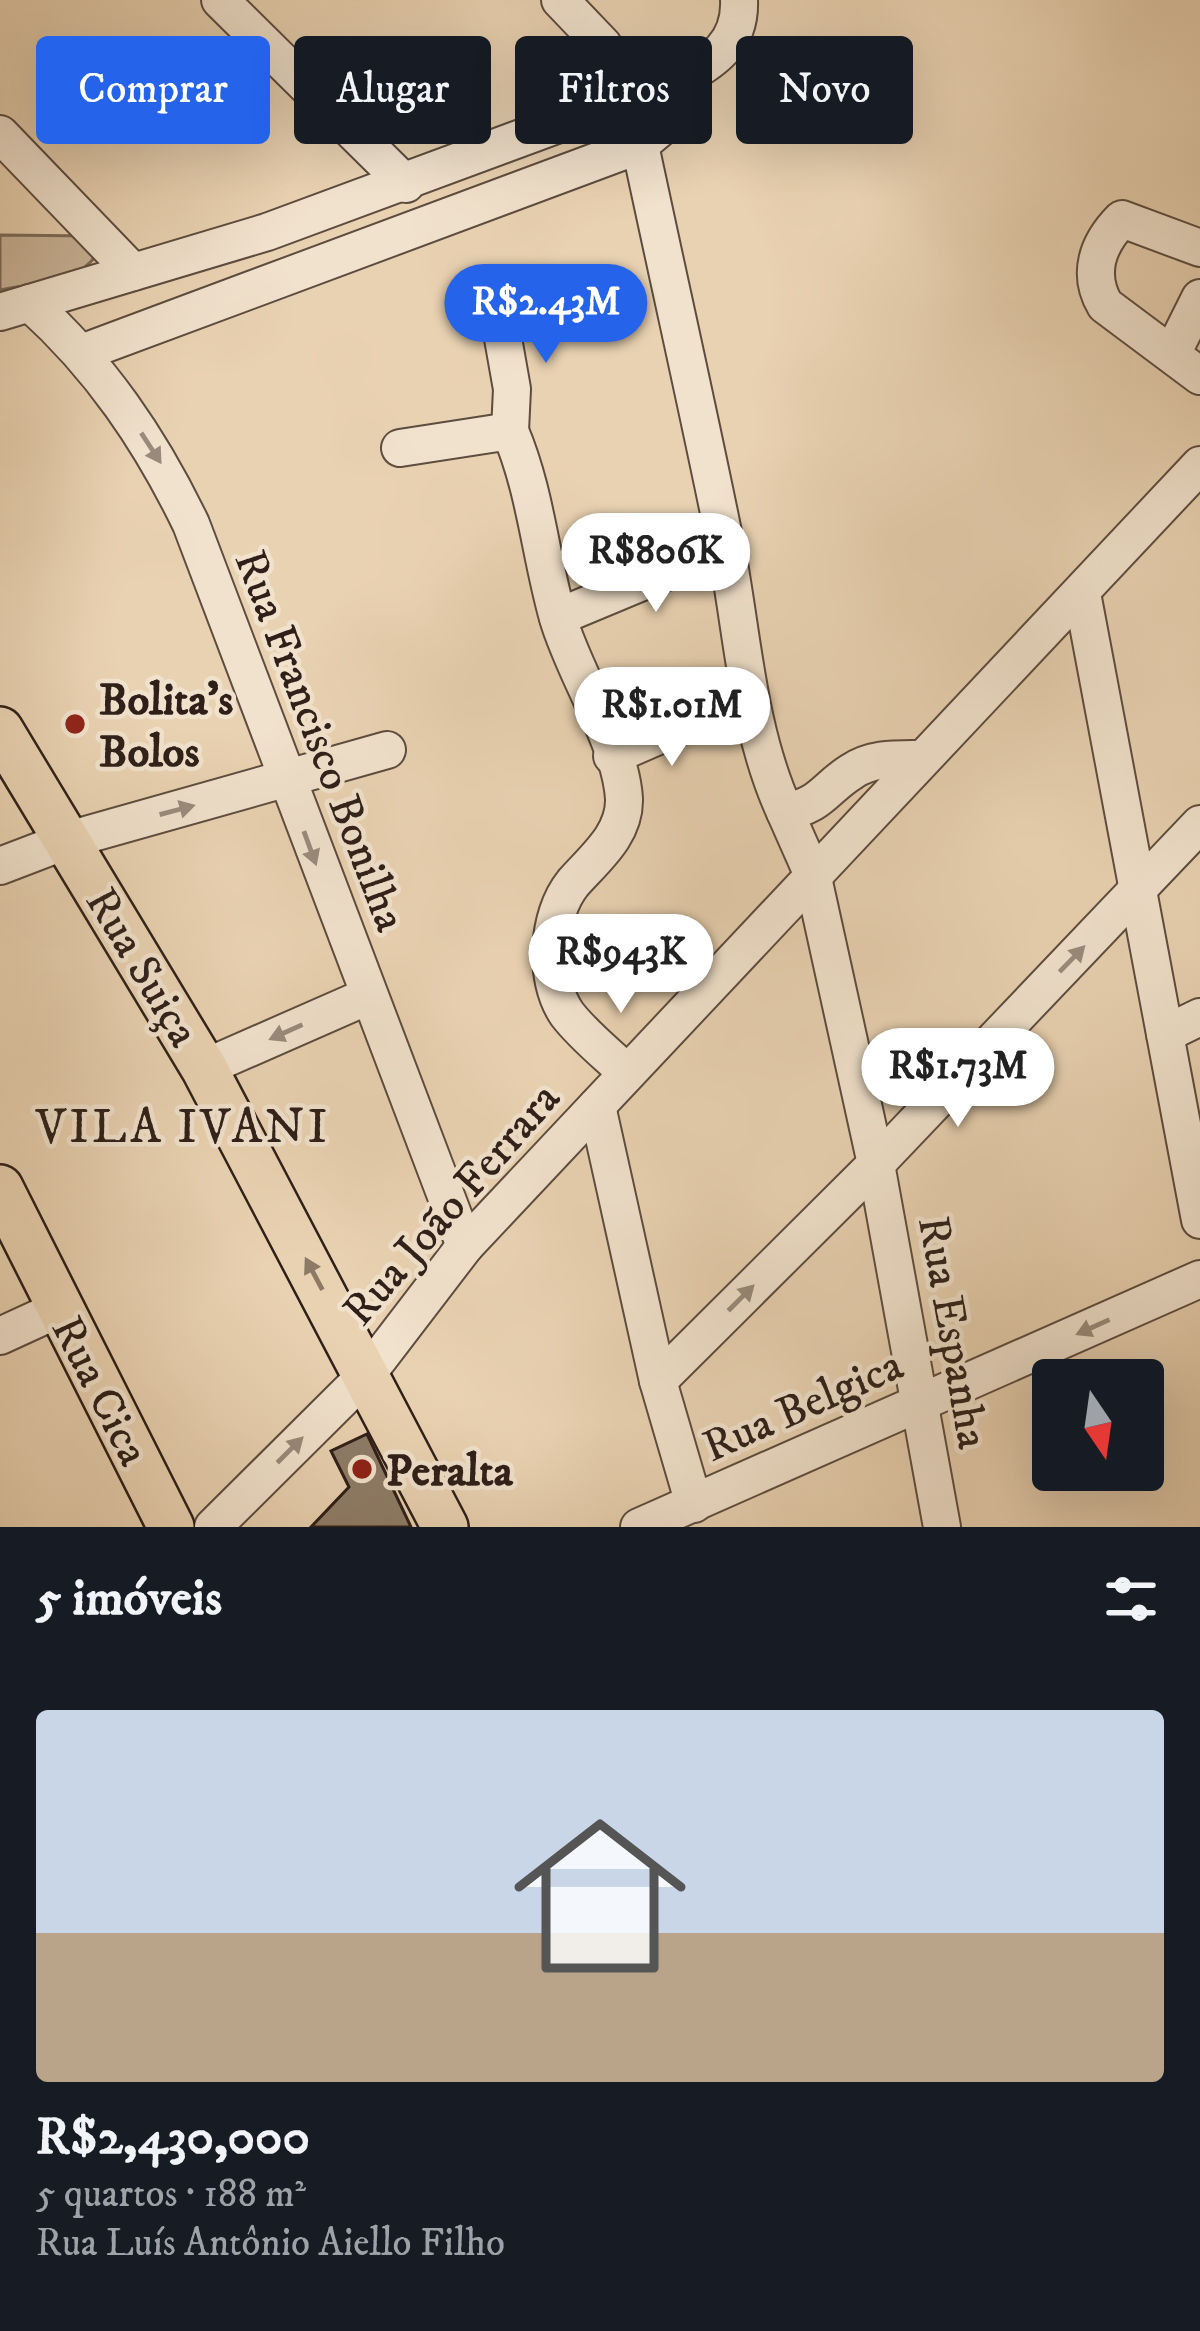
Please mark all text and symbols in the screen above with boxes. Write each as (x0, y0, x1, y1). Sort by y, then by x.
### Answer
chip: Comprar (36, 36, 270, 144)
chip: Alugar (294, 36, 491, 144)
chip: Filtros (515, 36, 712, 144)
chip: Novo (736, 36, 913, 144)
pin: R$2.43M (435, 264, 657, 366)
text: R$2.43M (471, 278, 621, 327)
one-way arrow (139, 431, 161, 464)
pin: R$806K (558, 513, 754, 615)
text: R$806K (588, 527, 724, 576)
street label: Rua Francisco Bonilha (221, 543, 418, 940)
pin: R$1.01M (561, 667, 783, 769)
place label: Bolita's Bolos (99, 673, 233, 781)
text: R$1.01M (601, 681, 743, 730)
marker: Bolita's Bolos (62, 711, 88, 737)
one-way arrow (159, 800, 196, 818)
one-way arrow (302, 831, 320, 867)
street label: Rua Suiça (72, 878, 211, 1057)
pin: R$943K (523, 914, 719, 1016)
text: R$943K (555, 928, 687, 977)
one-way arrow (1057, 944, 1085, 973)
one-way arrow (268, 1022, 303, 1042)
pin: R$1.73M (847, 1028, 1069, 1130)
text: R$1.73M (888, 1042, 1028, 1091)
street label: Rua João Ferrara (332, 1072, 573, 1338)
district label: VILA IVANI (35, 1098, 330, 1158)
street label: Rua Espanha (904, 1212, 1000, 1453)
one-way arrow (304, 1257, 325, 1292)
one-way arrow (727, 1284, 755, 1312)
street label: Rua Cica (38, 1307, 161, 1475)
one-way arrow (1075, 1318, 1110, 1338)
street label: Rua Belgica (695, 1338, 912, 1476)
north arrow (1032, 1359, 1164, 1491)
map controls (1032, 1359, 1164, 1491)
one-way arrow (275, 1437, 304, 1465)
place label: Peralta (386, 1444, 514, 1500)
marker: Peralta (349, 1456, 375, 1482)
icon: filters (1098, 1566, 1164, 1632)
text: 5 imóveis (36, 1567, 222, 1631)
icon: home (492, 1788, 708, 2004)
text: R$2,430,000 (36, 2106, 310, 2170)
text: 5 quartos · 188 m² (36, 2170, 306, 2219)
text: Rua Luís Antônio Aiello Filho (36, 2219, 505, 2268)

